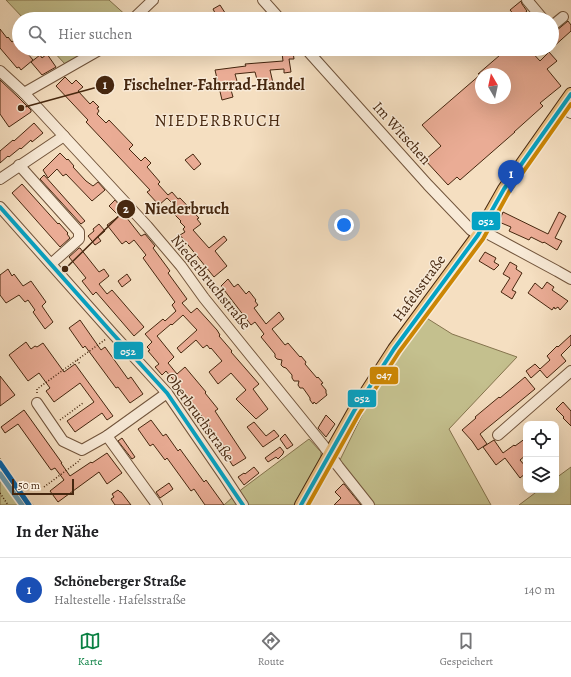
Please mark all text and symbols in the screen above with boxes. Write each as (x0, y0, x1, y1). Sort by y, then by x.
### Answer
search box (12, 12, 559, 56)
icon: search (26, 23, 48, 45)
text: Hier suchen (58, 24, 132, 44)
north arrow (475, 68, 511, 104)
callout: Fischelner-Fahrrad-Handel (95, 71, 313, 99)
text: Fischelner-Fahrrad-Handel (123, 74, 306, 96)
text: 1 (103, 77, 108, 93)
street label: Im Witschen (368, 97, 436, 169)
district label: NIEDERBRUCH (154, 109, 282, 132)
pin: 1 (498, 160, 524, 193)
callout: Niederbruch (116, 195, 238, 223)
text: Niederbruch (144, 198, 230, 220)
text: 2 (123, 201, 129, 217)
line badge: 052 (471, 211, 501, 231)
text: 052 (478, 214, 494, 229)
your location (334, 215, 354, 235)
street label: Niederbruchstraße (166, 230, 256, 334)
street label: Hafelsstraße (388, 250, 450, 326)
line badge: 052 (113, 341, 144, 360)
text: 052 (120, 344, 136, 359)
line badge: 047 (369, 366, 399, 385)
street label: Oberbruchstraße (161, 368, 239, 466)
text: 047 (376, 368, 392, 383)
line badge: 052 (347, 389, 377, 408)
text: 052 (354, 391, 370, 406)
map controls (523, 421, 559, 493)
button: locate (523, 421, 559, 457)
button: layers (523, 457, 559, 493)
scale bar (12, 477, 74, 496)
text: 50 m (18, 478, 40, 493)
text: In der Nähe (16, 520, 99, 543)
text: Schöneberger Straße (54, 571, 186, 591)
text: 1 (27, 581, 31, 598)
text: 140 m (524, 581, 555, 598)
text: Haltestelle · Hafelsstraße (54, 591, 186, 608)
tab: Karte (78, 630, 102, 669)
tab: Route (258, 630, 284, 669)
tab: Gespeichert (440, 630, 493, 669)

